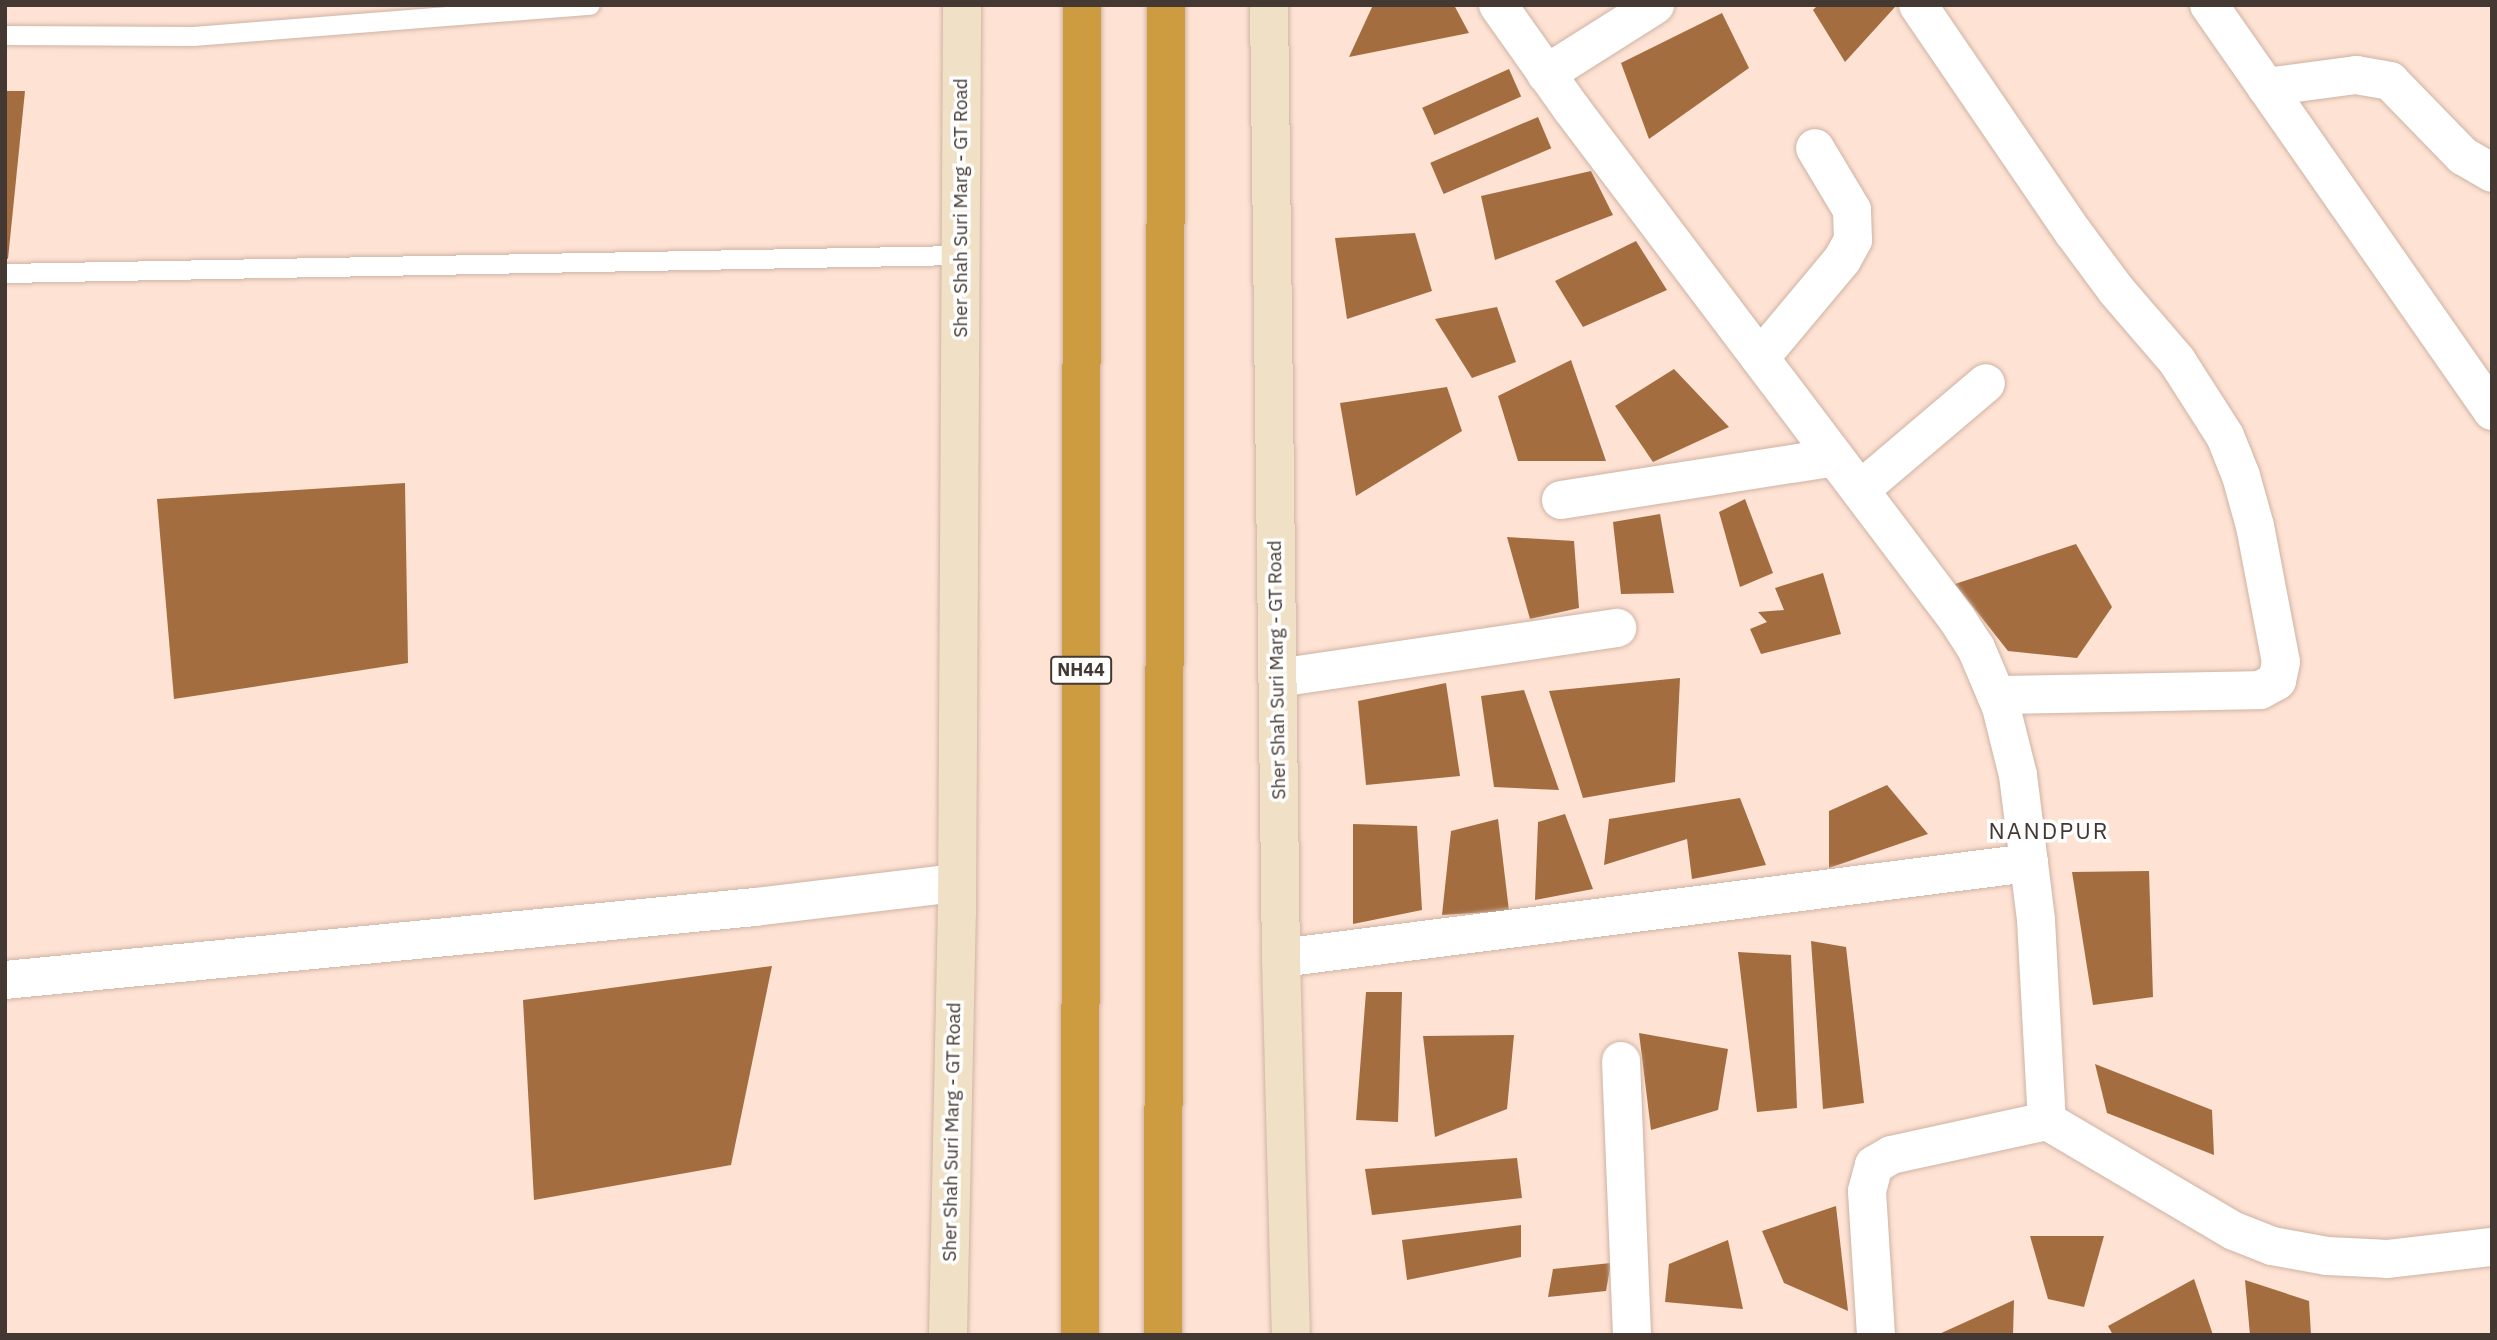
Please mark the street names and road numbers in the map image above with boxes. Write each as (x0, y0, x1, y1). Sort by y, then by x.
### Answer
street label: Sher Shah Suri Marg - GT Road (950, 78, 972, 338)
street label: Sher Shah Suri Marg - GT Road (1263, 540, 1291, 800)
road number: NH44 (1050, 656, 1112, 684)
street label: Sher Shah Suri Marg - GT Road (938, 1002, 966, 1262)

